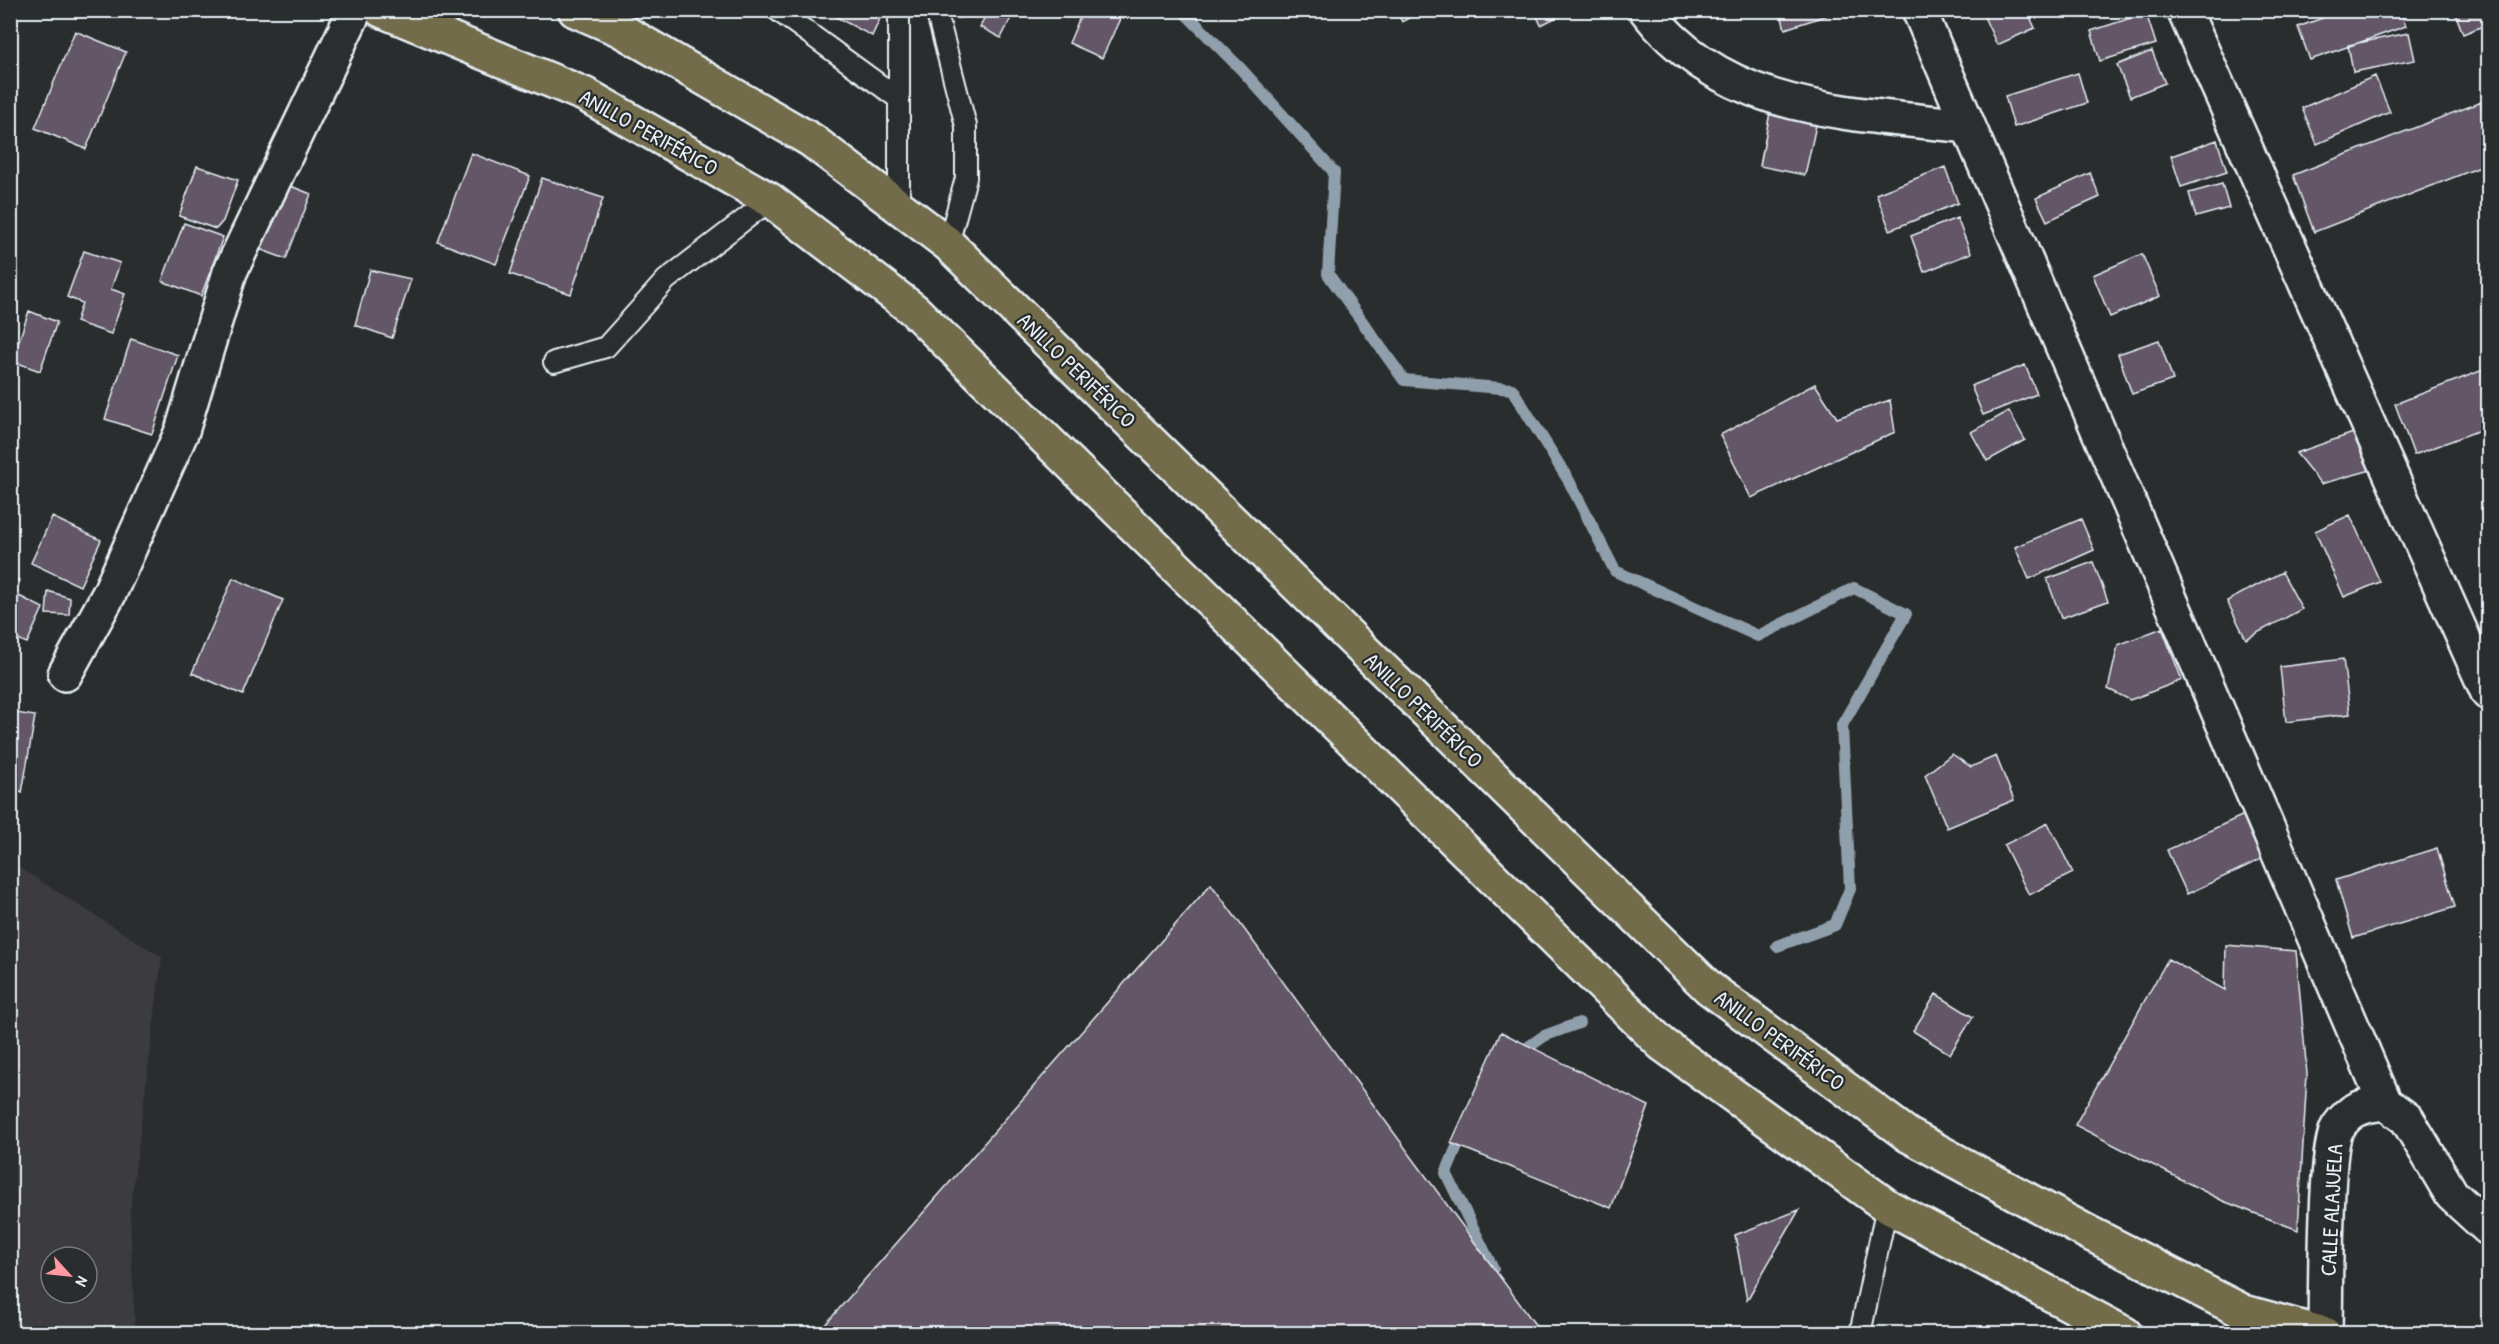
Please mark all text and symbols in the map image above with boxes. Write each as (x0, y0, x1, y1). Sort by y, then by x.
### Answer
street label: ANILLO PERIFÉRICO (574, 82, 724, 182)
street label: ANILLO PERIFÉRICO (1011, 306, 1143, 434)
street label: ANILLO PERIFÉRICO (1358, 646, 1490, 774)
street label: ANILLO PERIFÉRICO (1709, 983, 1851, 1097)
street label: CALLE ALAJUELA (2313, 1143, 2349, 1277)
north arrow (39, 1245, 99, 1305)
text: N (70, 1273, 94, 1291)

